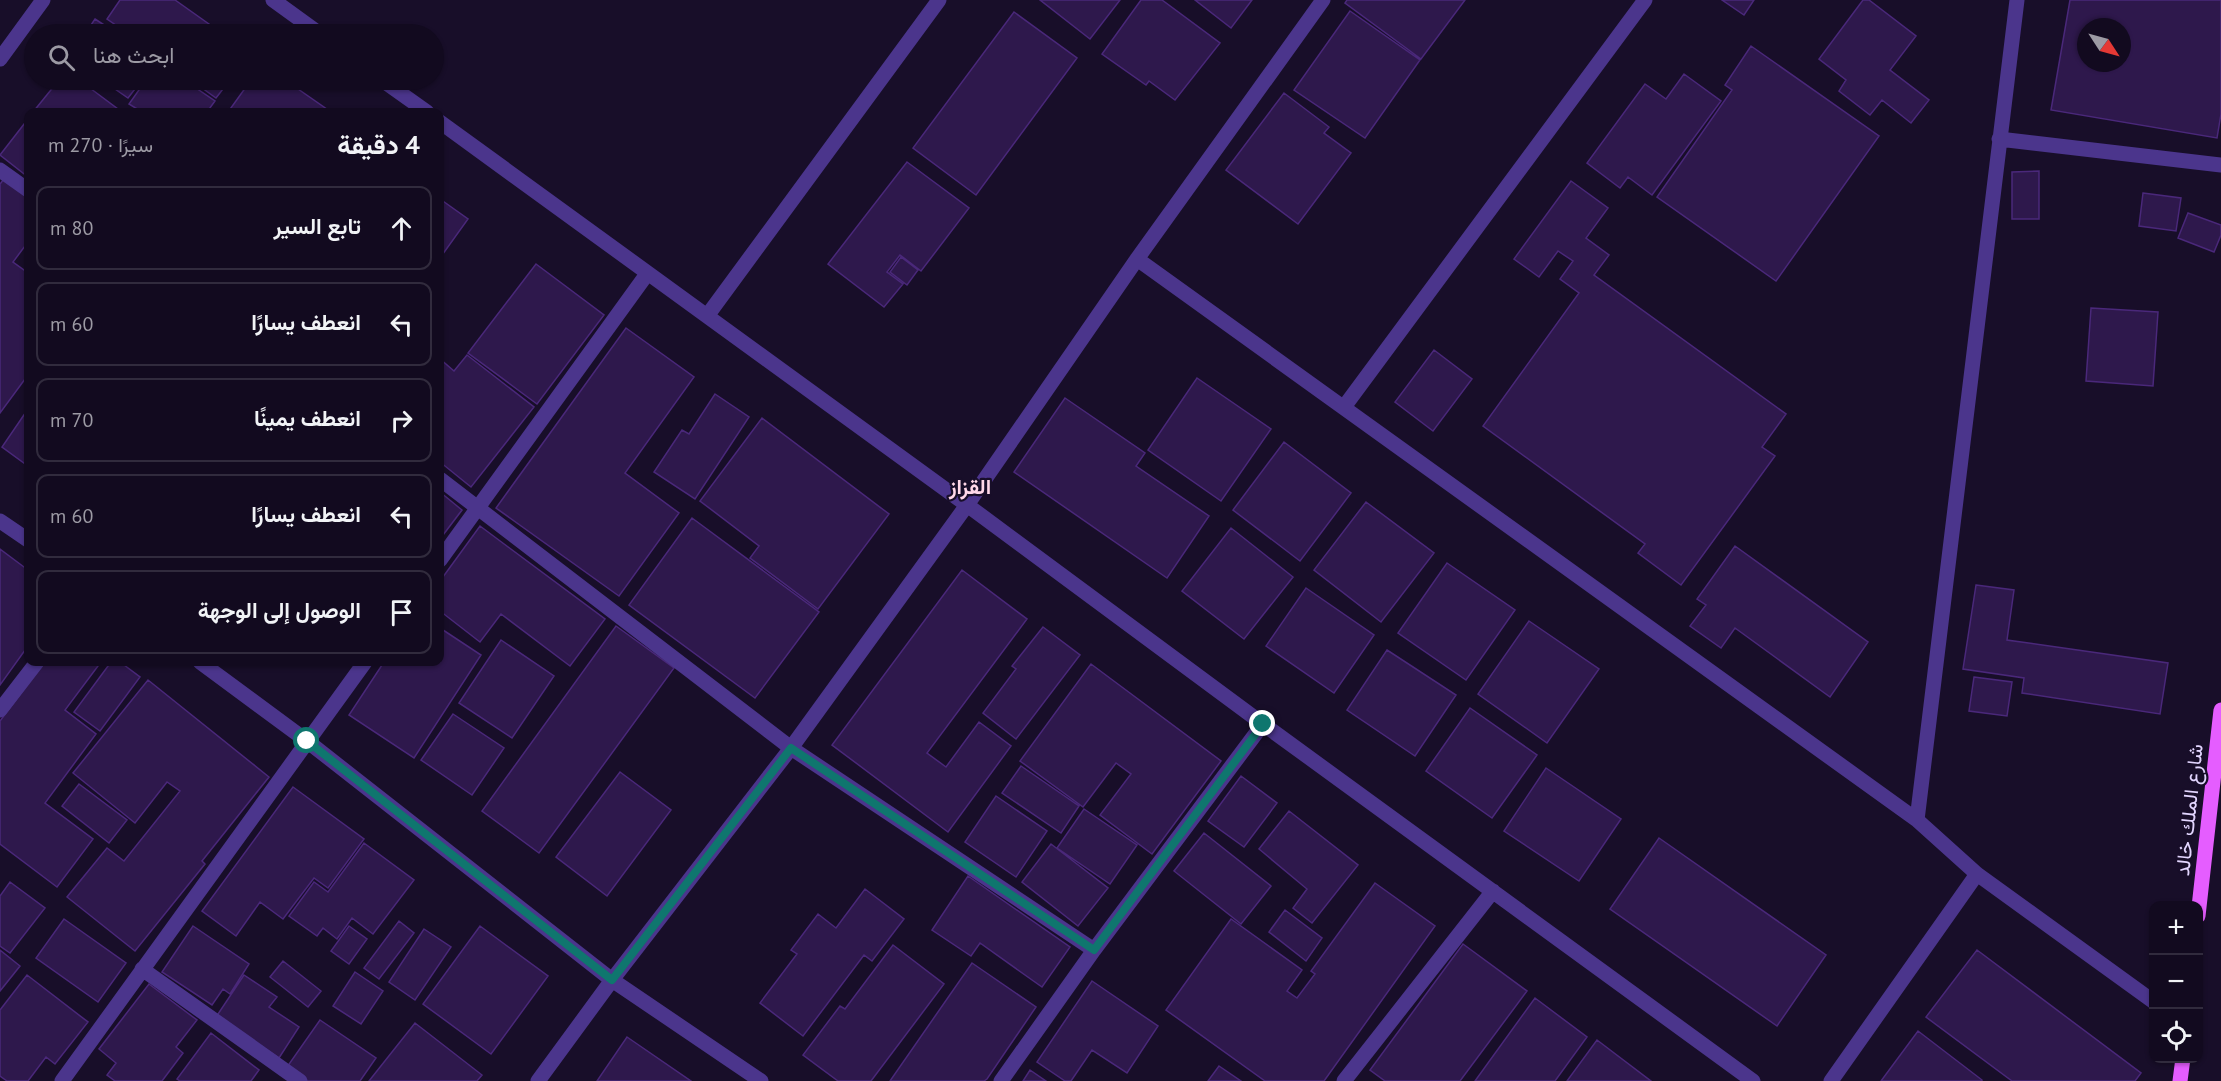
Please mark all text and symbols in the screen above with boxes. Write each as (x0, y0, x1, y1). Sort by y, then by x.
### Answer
north arrow (2077, 18, 2131, 72)
search box (24, 24, 444, 90)
icon: search (45, 41, 78, 74)
text: ابحث هنا (93, 41, 174, 69)
text: 4 دقيقة (337, 128, 420, 161)
text: سيرًا · 270 m (48, 132, 153, 158)
text: تابع السير (273, 212, 361, 240)
icon: ahead (385, 212, 418, 245)
text: 80 m (50, 215, 93, 241)
text: انعطف يسارًا (251, 308, 361, 336)
icon: left (385, 308, 418, 341)
text: 60 m (50, 311, 93, 337)
text: انعطف يمينًا (254, 404, 361, 432)
icon: right (385, 404, 418, 437)
text: 70 m (50, 407, 93, 433)
district label: القزاز (948, 473, 991, 500)
text: انعطف يسارًا (251, 500, 361, 528)
icon: left (385, 500, 418, 533)
text: 60 m (50, 503, 93, 529)
text: الوصول إلى الوجهة (198, 596, 361, 624)
icon: arrive (385, 596, 418, 629)
route end (1249, 710, 1275, 736)
route start (293, 727, 319, 753)
street label: شارع الملك خالد (2169, 743, 2210, 877)
map controls (2149, 901, 2203, 1063)
button: + (2149, 901, 2203, 955)
button: − (2149, 955, 2203, 1009)
button: locate (2149, 1009, 2203, 1063)

